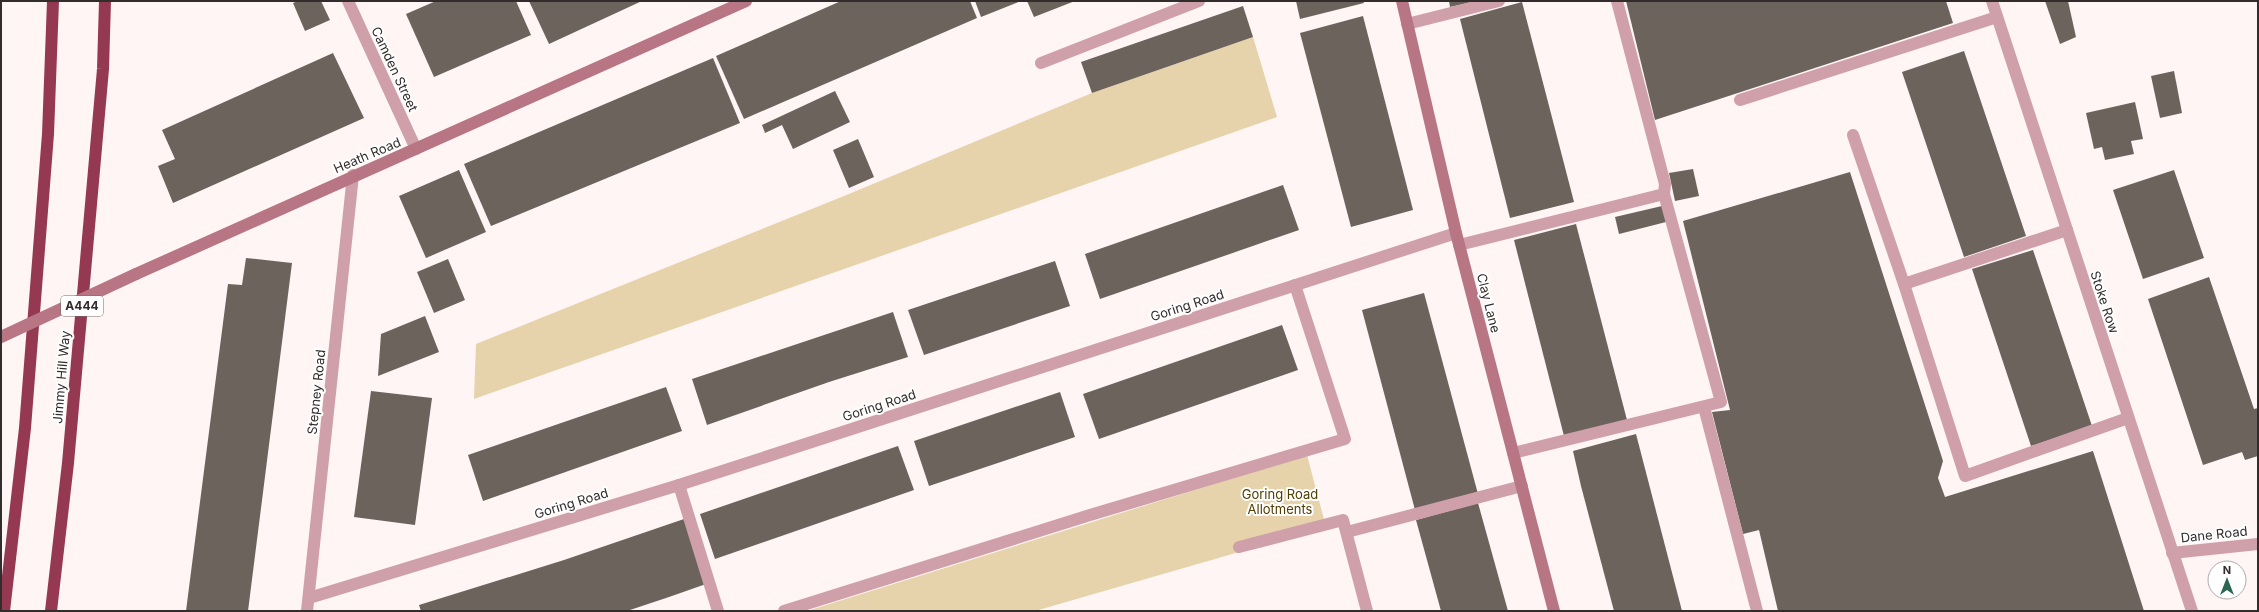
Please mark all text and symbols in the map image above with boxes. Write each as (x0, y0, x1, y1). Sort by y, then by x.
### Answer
street label: Camden Street (368, 24, 422, 114)
street label: Heath Road (331, 134, 403, 176)
street label: Stoke Row (2087, 269, 2123, 336)
street label: Clay Lane (1474, 272, 1504, 334)
street label: Goring Road (1148, 286, 1226, 324)
road number: A444 (61, 296, 103, 316)
street label: Jimmy Hill Way (49, 330, 73, 424)
street label: Stepney Road (304, 349, 328, 435)
street label: Goring Road (840, 386, 918, 424)
street label: Goring Road (532, 484, 610, 522)
park label: Goring Road Allotments (1242, 486, 1318, 517)
street label: Dane Road (2180, 523, 2248, 545)
north arrow (2207, 560, 2247, 600)
text: N (2223, 563, 2231, 577)

